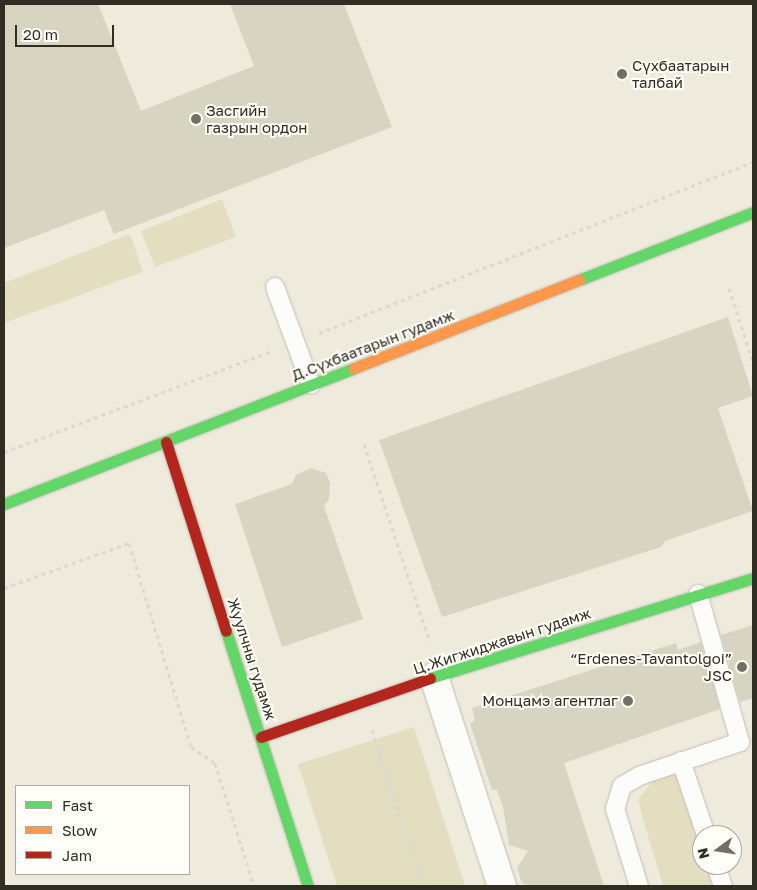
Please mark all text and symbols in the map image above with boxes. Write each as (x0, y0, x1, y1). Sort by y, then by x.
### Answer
scale bar (18, 15, 116, 47)
text: 20 m (23, 25, 58, 43)
place label: Сүхбаатарын талбай (632, 56, 729, 91)
marker: Сүхбаатарын талбай (616, 68, 628, 80)
place label: Засгийн газрын ордон (206, 101, 307, 136)
marker: Засгийн газрын ордон (190, 113, 202, 125)
street label: Д.Сүхбаатарын гудамж (289, 306, 457, 384)
street label: Жуулчны гудамж (224, 596, 280, 722)
street label: Ц.Жигжиджавын гудамж (411, 604, 593, 678)
place label: “Erdenes-Tavantolgoi” JSC (570, 649, 732, 684)
marker: “Erdenes-Tavantolgoi” JSC (736, 661, 748, 673)
place label: Монцамэ агентлаг (482, 692, 618, 710)
marker: Монцамэ агентлаг (622, 695, 634, 707)
legend (15, 785, 190, 875)
text: Fast (62, 796, 93, 814)
text: Slow (62, 821, 97, 839)
north arrow (692, 825, 742, 875)
text: Jam (62, 846, 92, 864)
text: N (693, 846, 712, 861)

